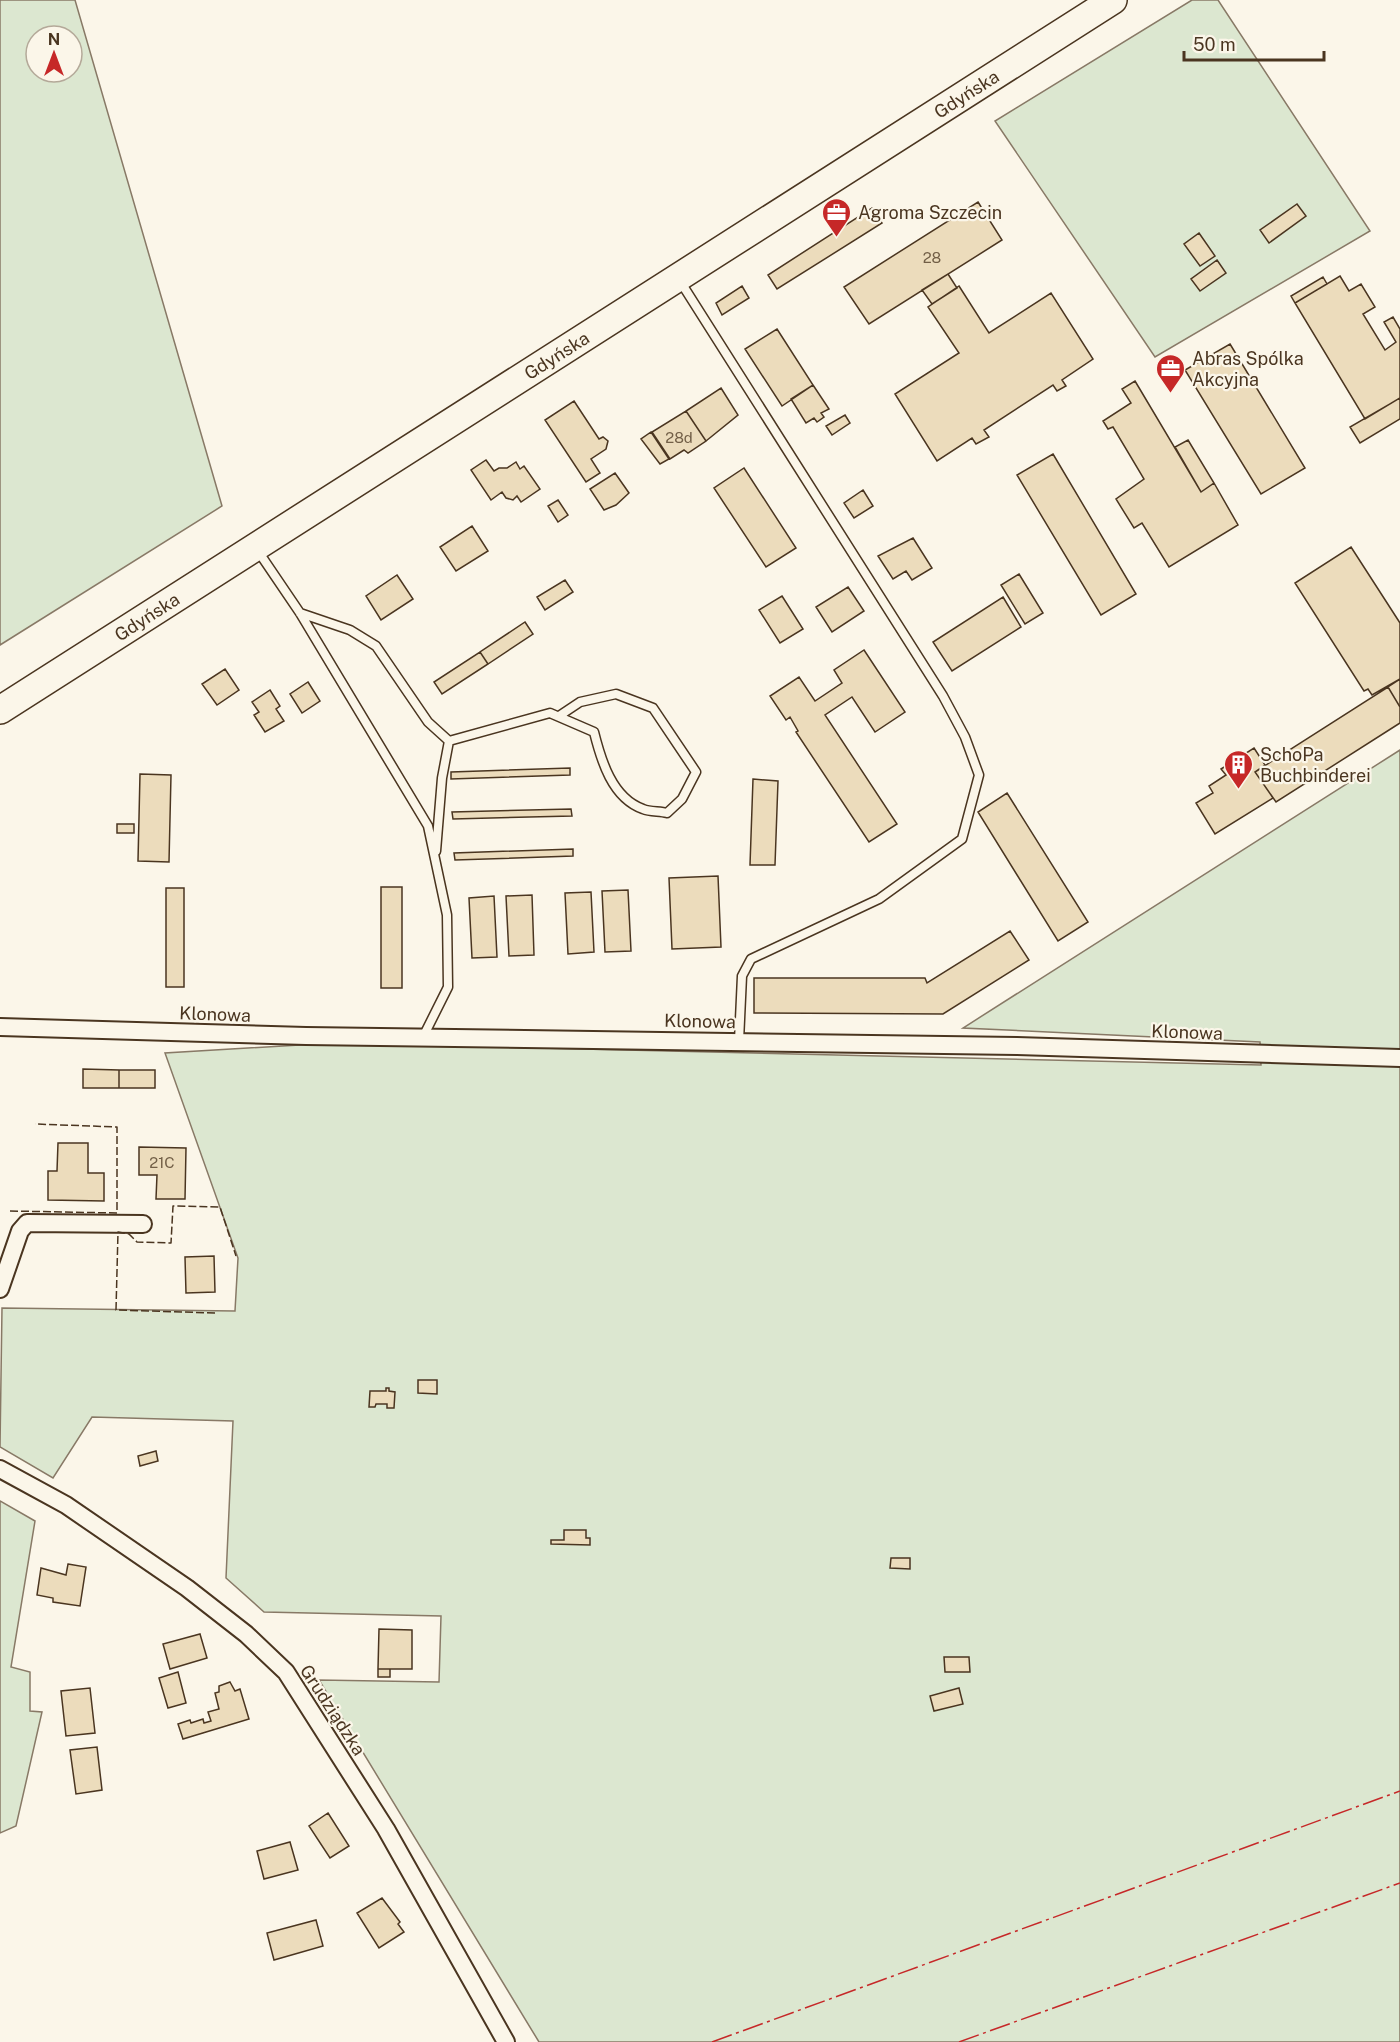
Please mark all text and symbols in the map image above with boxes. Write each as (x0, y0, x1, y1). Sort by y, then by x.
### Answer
north arrow (24, 24, 84, 84)
scale bar (1184, 24, 1324, 62)
text: N (48, 30, 60, 49)
text: 50 m (1193, 34, 1236, 55)
street label: Gdyńska (930, 65, 1003, 122)
office icon: Agroma Szczecin (821, 196, 853, 238)
place label: Agroma Szczecin (858, 202, 1002, 223)
house number: 28 (923, 249, 941, 266)
street label: Gdyńska (520, 327, 593, 383)
place label: Abras Spólka Akcyjna (1192, 348, 1304, 390)
office icon: Abras Spólka Akcyjna (1155, 352, 1187, 394)
house number: 28d (665, 429, 693, 446)
street label: Gdyńska (110, 588, 183, 645)
place label: SchoPa Buchbinderei (1260, 744, 1371, 786)
building icon: SchoPa Buchbinderei (1223, 748, 1255, 790)
street label: Klonowa (179, 1002, 251, 1026)
street label: Klonowa (664, 1010, 736, 1032)
street label: Klonowa (1151, 1020, 1223, 1044)
house number: 21C (149, 1154, 175, 1171)
street label: Grudziądzka (296, 1661, 370, 1759)

